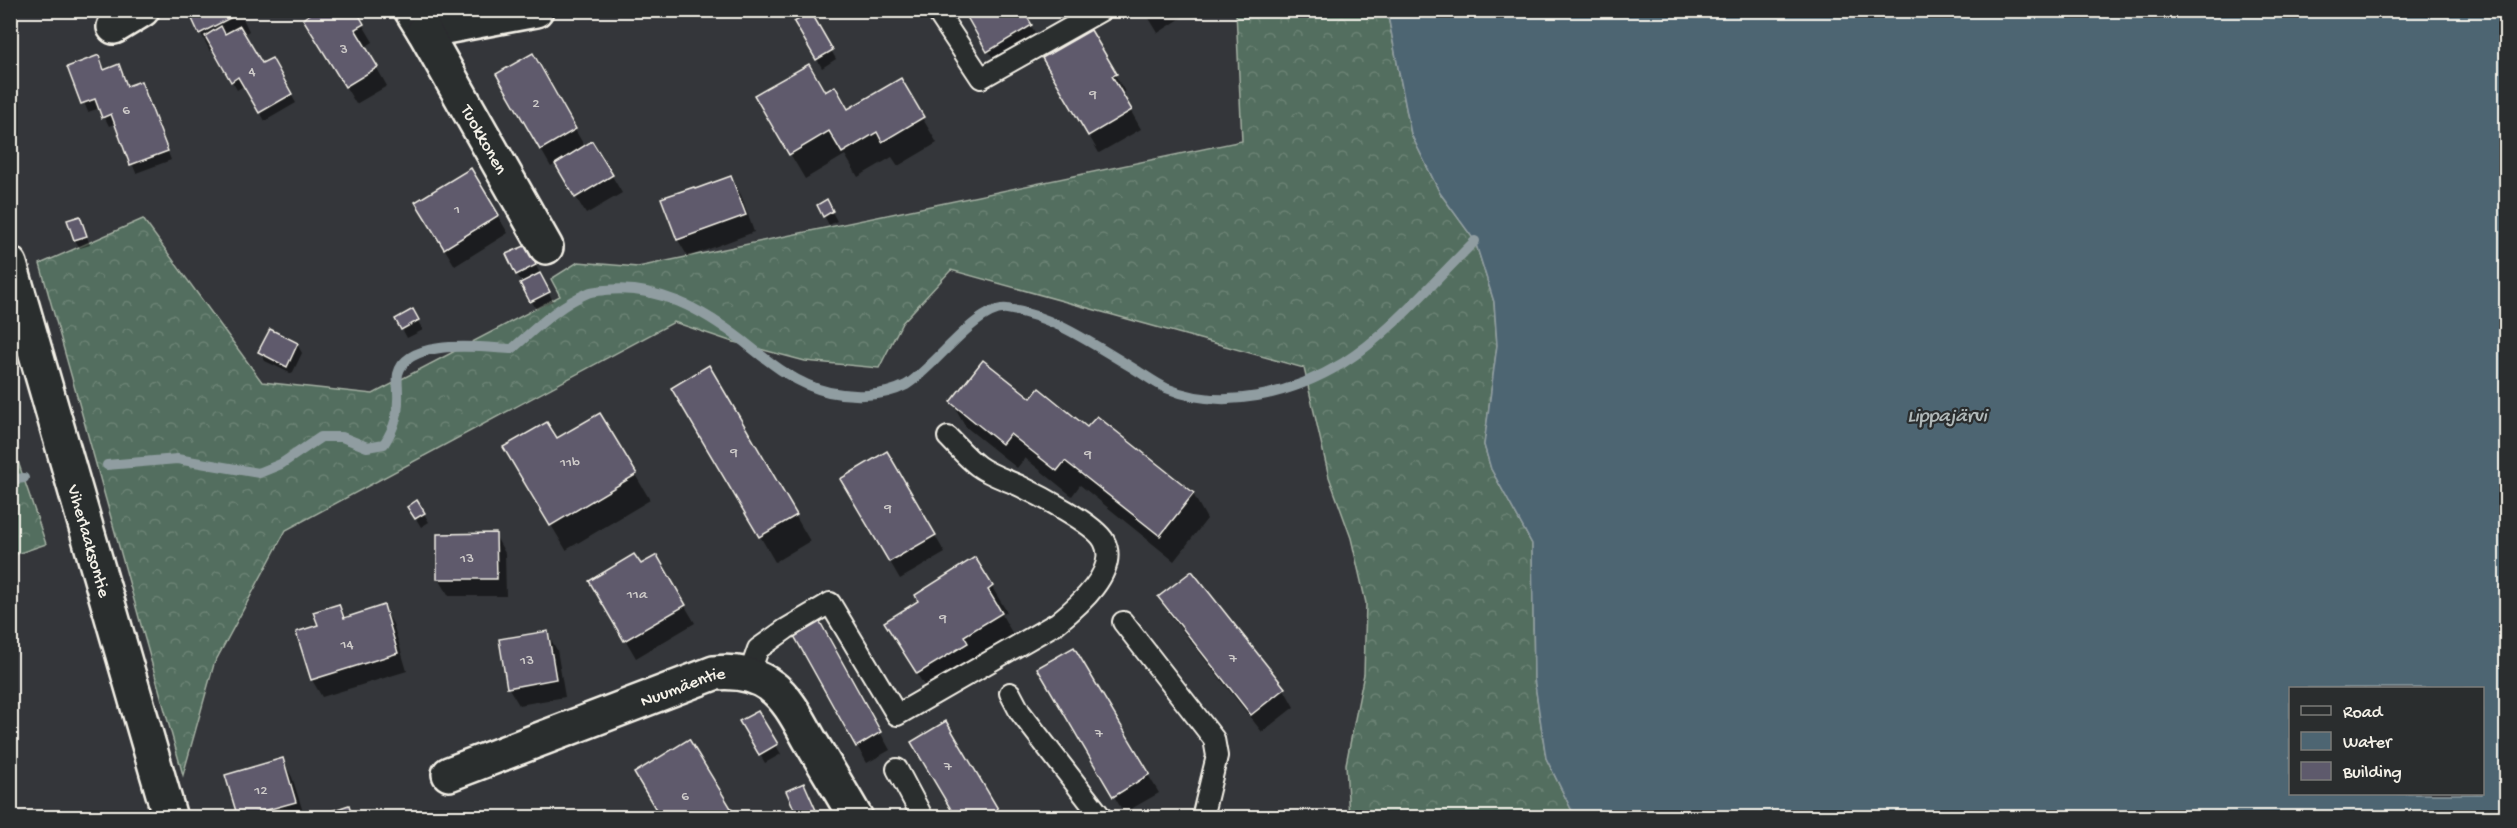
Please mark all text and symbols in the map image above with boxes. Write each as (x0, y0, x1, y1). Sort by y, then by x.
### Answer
house number: 3 (339, 41, 348, 59)
house number: 4 (248, 63, 256, 81)
house number: 9 (1088, 86, 1097, 104)
house number: 2 (532, 95, 540, 113)
street label: Tuokkonen (454, 101, 511, 179)
house number: 6 (122, 102, 130, 120)
house number: 1 (453, 201, 460, 219)
water label: Lippajärvi (1907, 406, 1989, 429)
house number: 9 (729, 444, 738, 462)
house number: 9 (1083, 446, 1092, 464)
house number: 11b (559, 454, 580, 472)
street label: Viherlaaksontie (61, 482, 114, 601)
house number: 9 (883, 500, 892, 518)
house number: 13 (459, 550, 474, 568)
house number: 11a (626, 586, 648, 604)
house number: 9 (938, 610, 947, 628)
house number: 14 (339, 636, 354, 654)
house number: 7 (1228, 650, 1238, 668)
house number: 13 (519, 652, 534, 670)
street label: Nuumäentie (638, 664, 727, 713)
legend (2289, 687, 2484, 795)
text: Road (2343, 703, 2384, 724)
house number: 7 (1094, 725, 1104, 743)
text: Water (2343, 733, 2393, 754)
house number: 7 (943, 758, 953, 776)
text: Building (2342, 763, 2402, 784)
house number: 12 (253, 782, 268, 800)
house number: 6 (681, 788, 689, 806)

